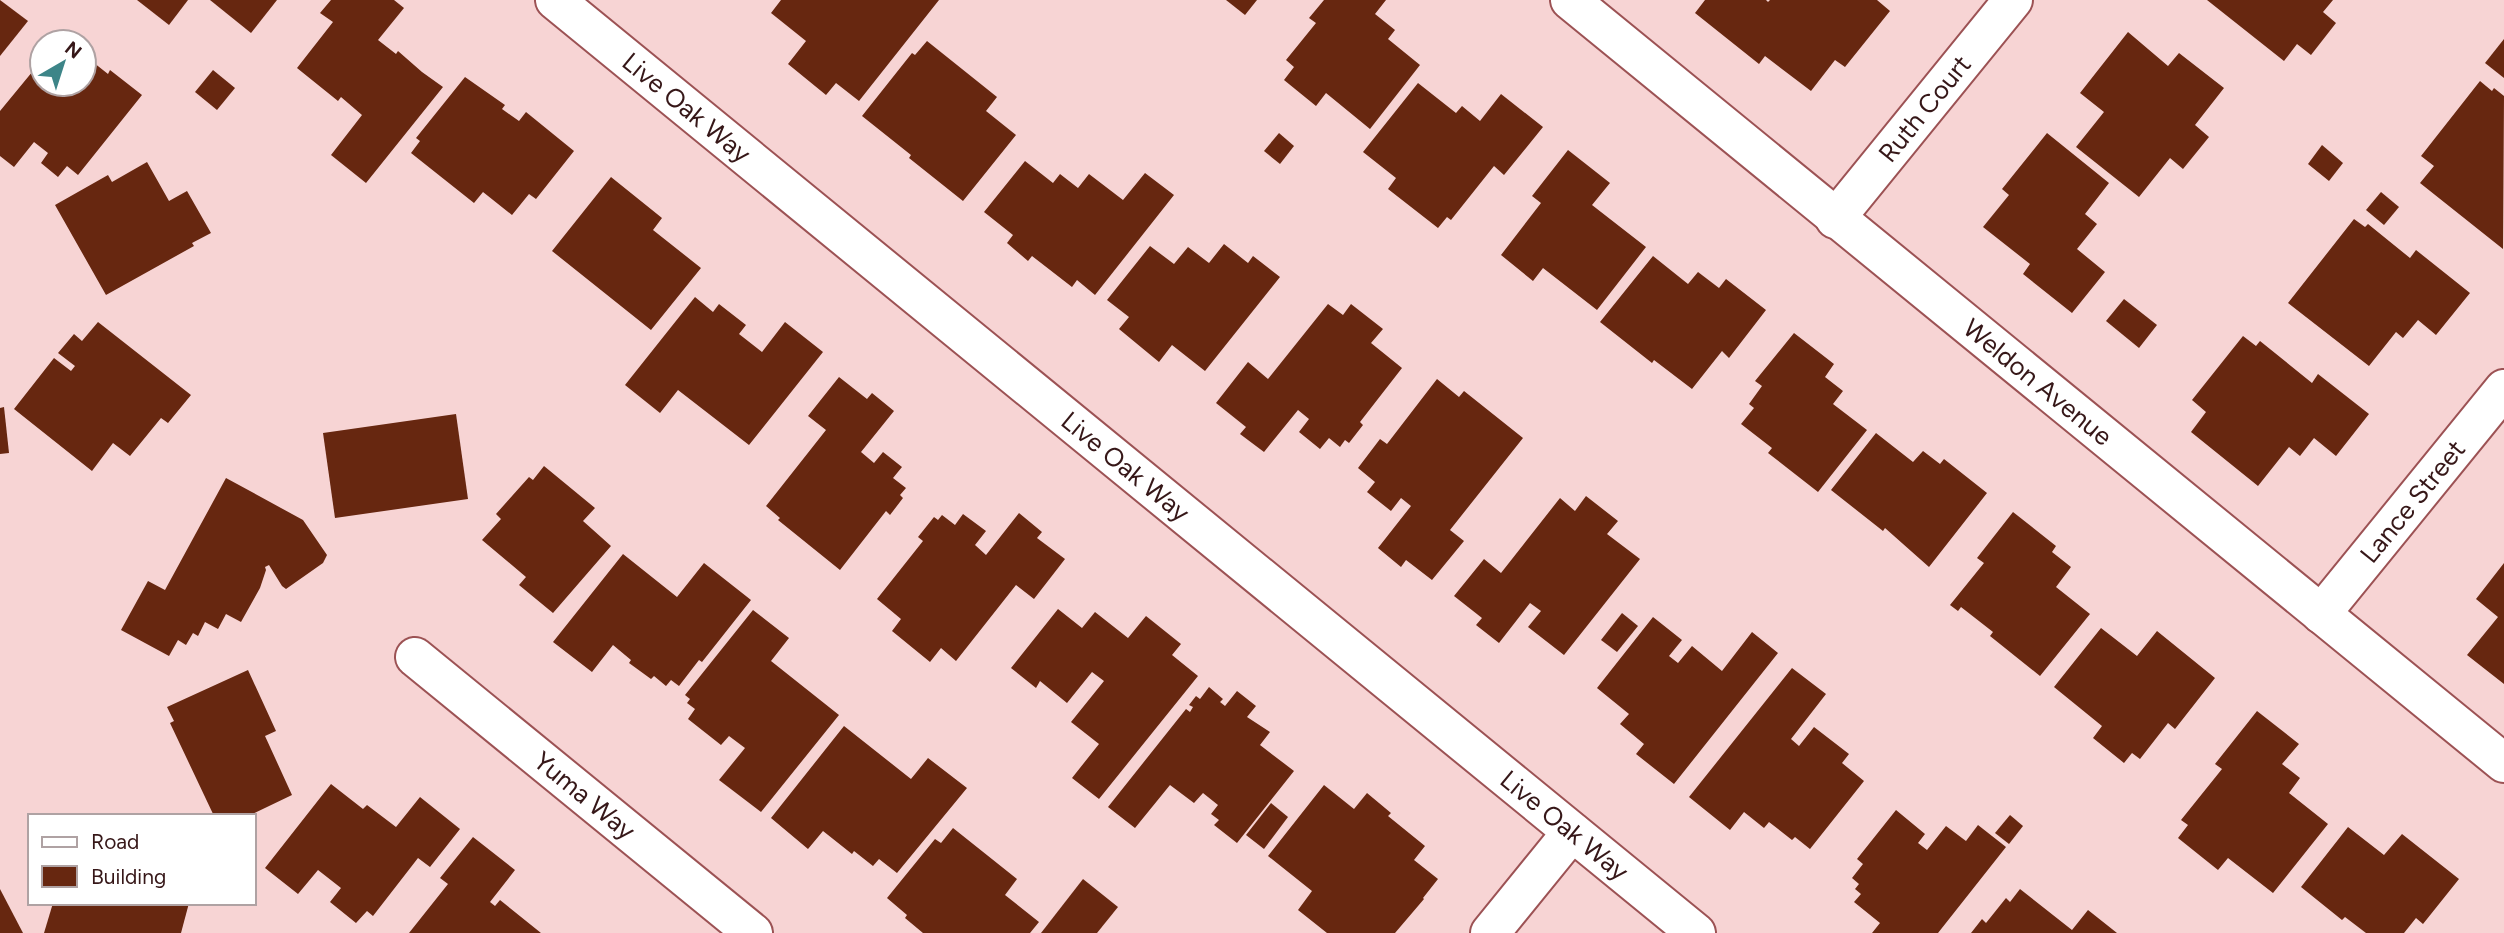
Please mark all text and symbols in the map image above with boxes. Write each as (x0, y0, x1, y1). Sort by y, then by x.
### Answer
north arrow (28, 28, 98, 98)
text: N (60, 37, 86, 64)
street label: Live Oak Way (616, 46, 758, 170)
street label: Ruth Court (1872, 49, 1978, 169)
street label: Weldon Avenue (1957, 312, 2119, 452)
street label: Live Oak Way (1055, 405, 1197, 529)
street label: Lance Street (2353, 434, 2472, 569)
street label: Yuma Way (527, 745, 642, 847)
street label: Live Oak Way (1494, 763, 1635, 888)
legend (28, 814, 256, 905)
text: Road (91, 829, 139, 854)
text: Building (91, 864, 166, 889)

